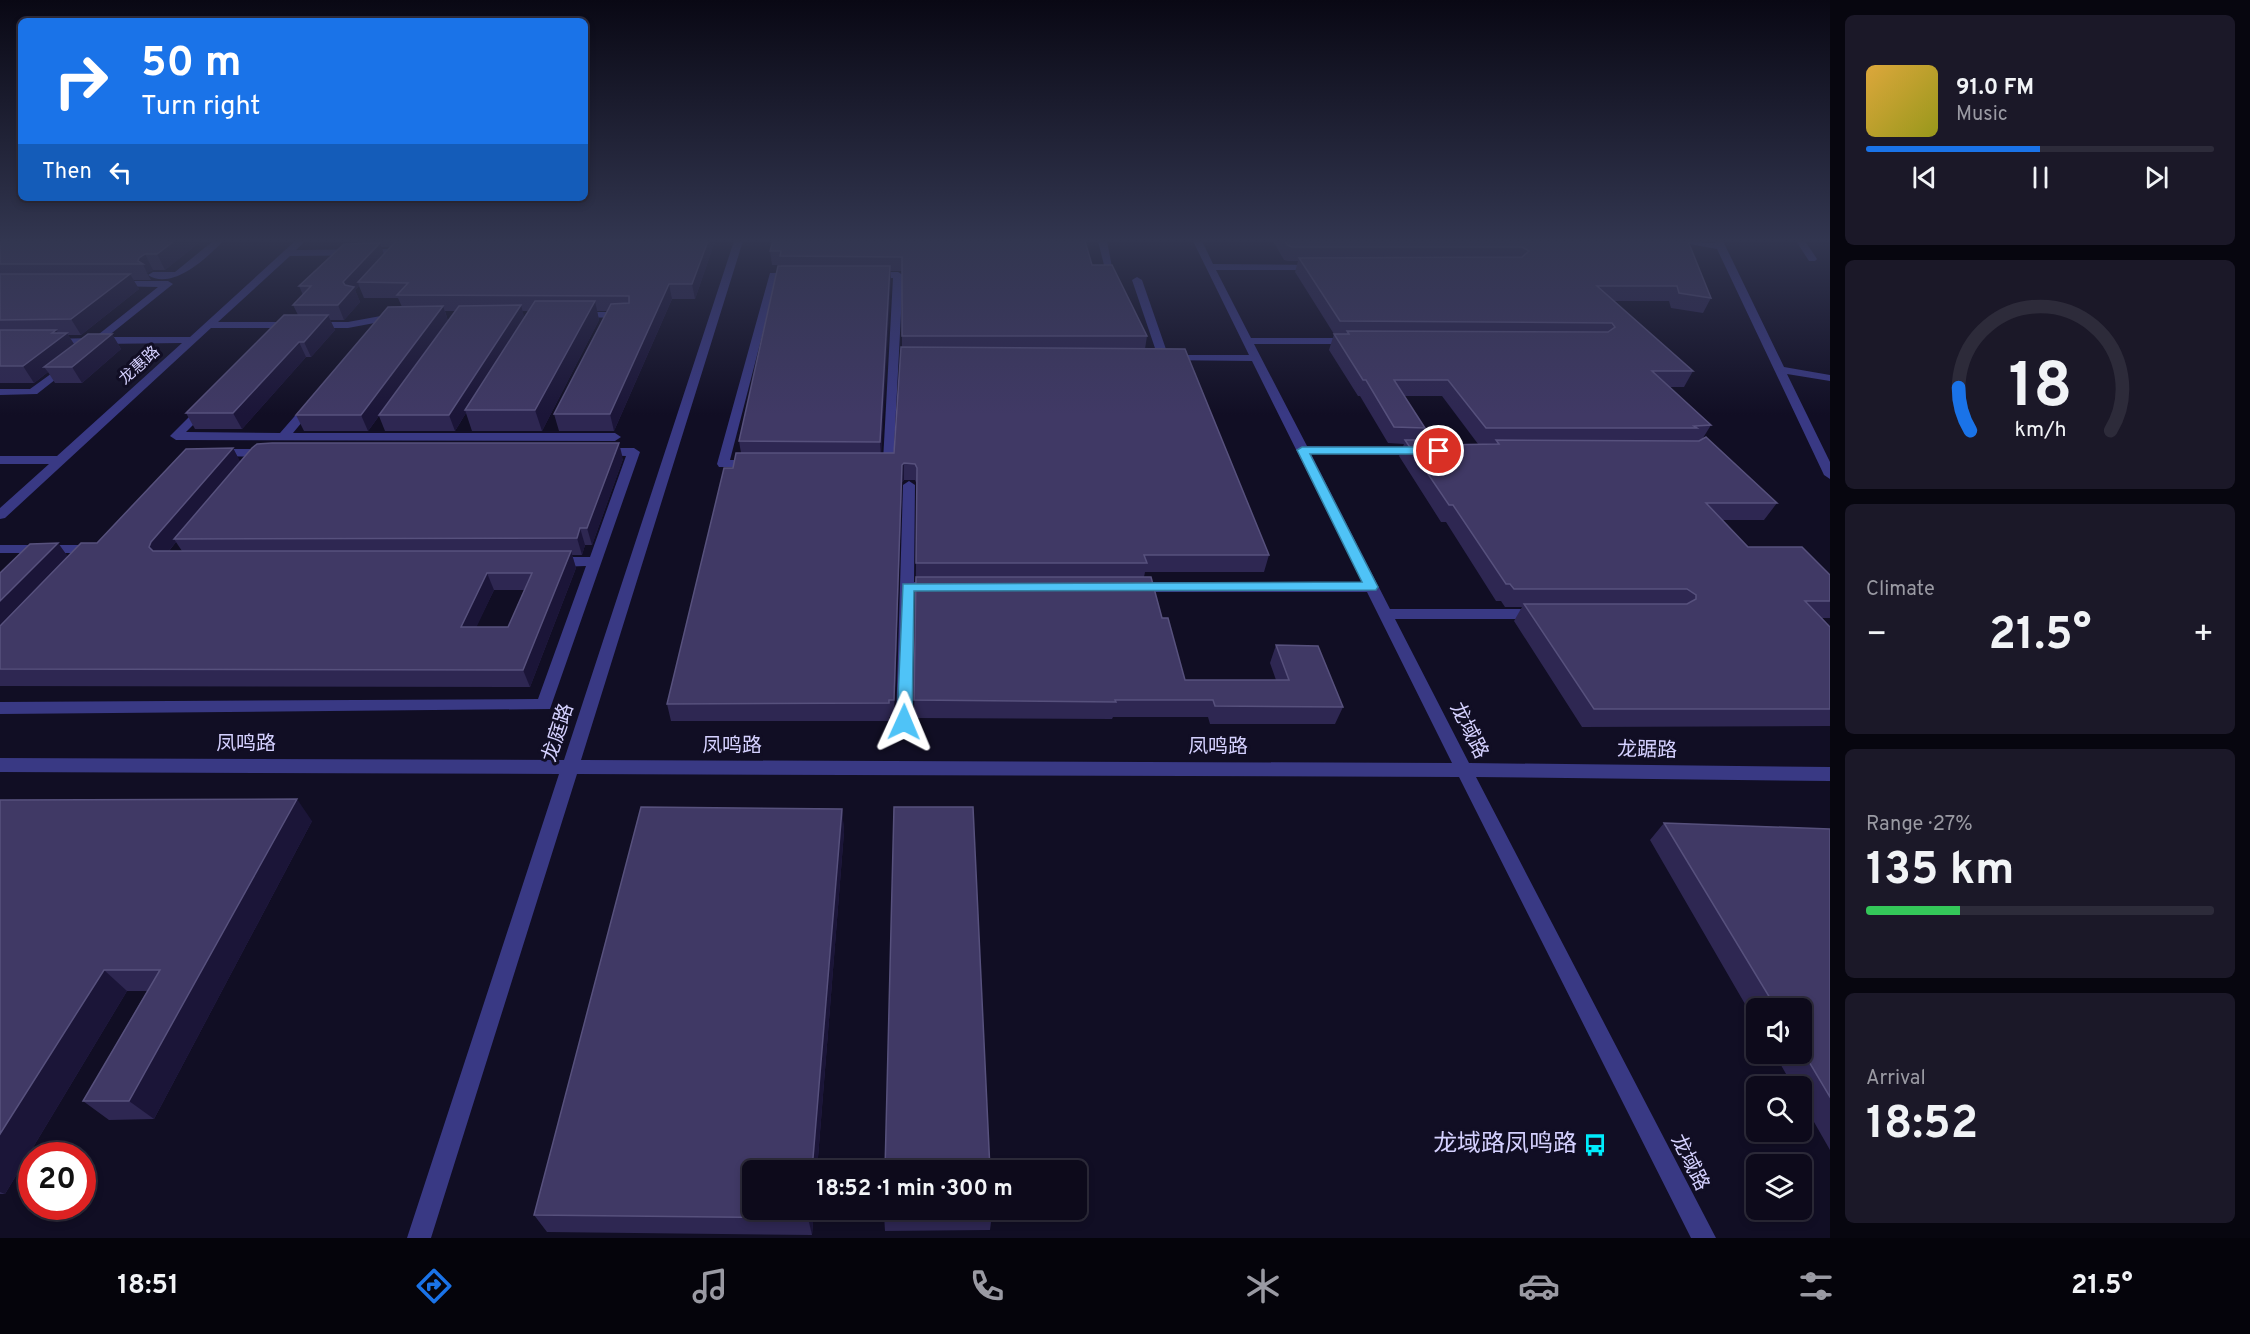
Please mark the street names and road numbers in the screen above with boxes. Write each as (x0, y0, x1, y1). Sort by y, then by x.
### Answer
street label: 龙惠路 (115, 343, 165, 389)
street label: 龙域路 (1443, 698, 1493, 764)
street label: 龙庭路 (537, 700, 581, 766)
street label: 凤鸣路 (216, 732, 276, 758)
street label: 凤鸣路 (702, 734, 762, 760)
street label: 凤鸣路 (1188, 735, 1248, 761)
street label: 龙踞路 (1617, 737, 1677, 765)
street label: 龙域路 (1664, 1130, 1714, 1196)

